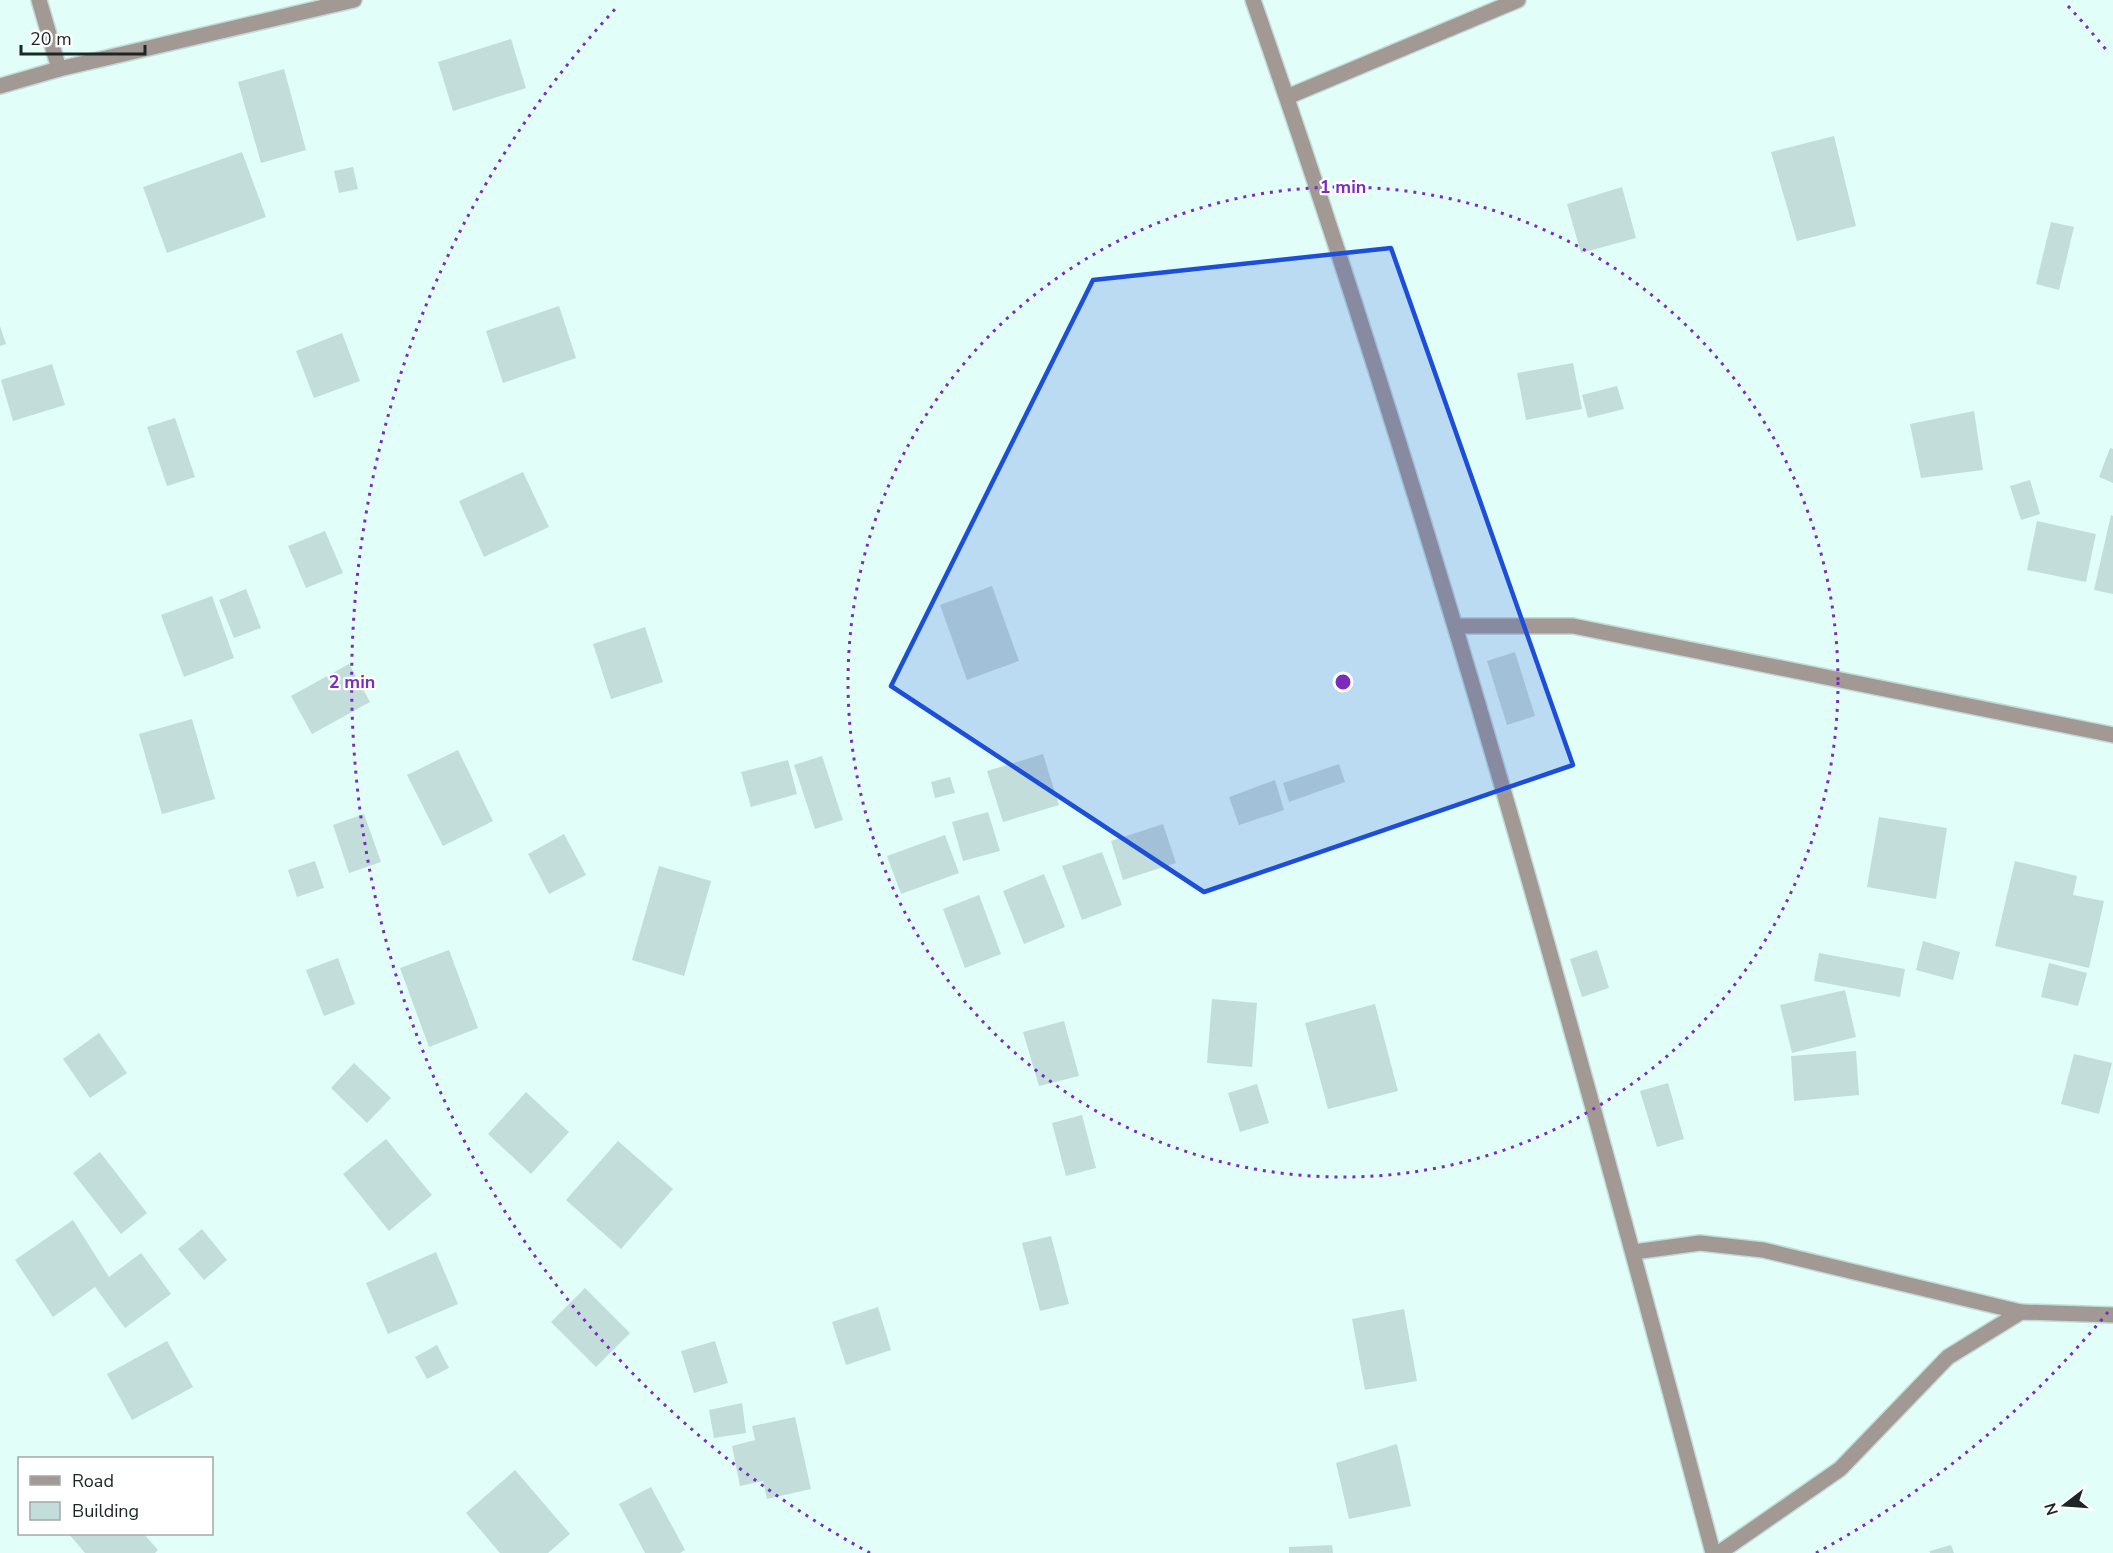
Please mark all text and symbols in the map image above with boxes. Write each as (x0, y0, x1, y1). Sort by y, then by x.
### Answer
scale bar (21, 18, 146, 56)
text: 20 m (30, 27, 72, 51)
text: 1 min (1320, 175, 1366, 199)
text: 2 min (329, 670, 375, 694)
centre of rings (1333, 672, 1353, 692)
legend (18, 1457, 213, 1535)
text: Road (72, 1469, 114, 1493)
north arrow (2035, 1475, 2095, 1535)
text: Building (72, 1499, 139, 1523)
text: N (2039, 1500, 2064, 1518)

